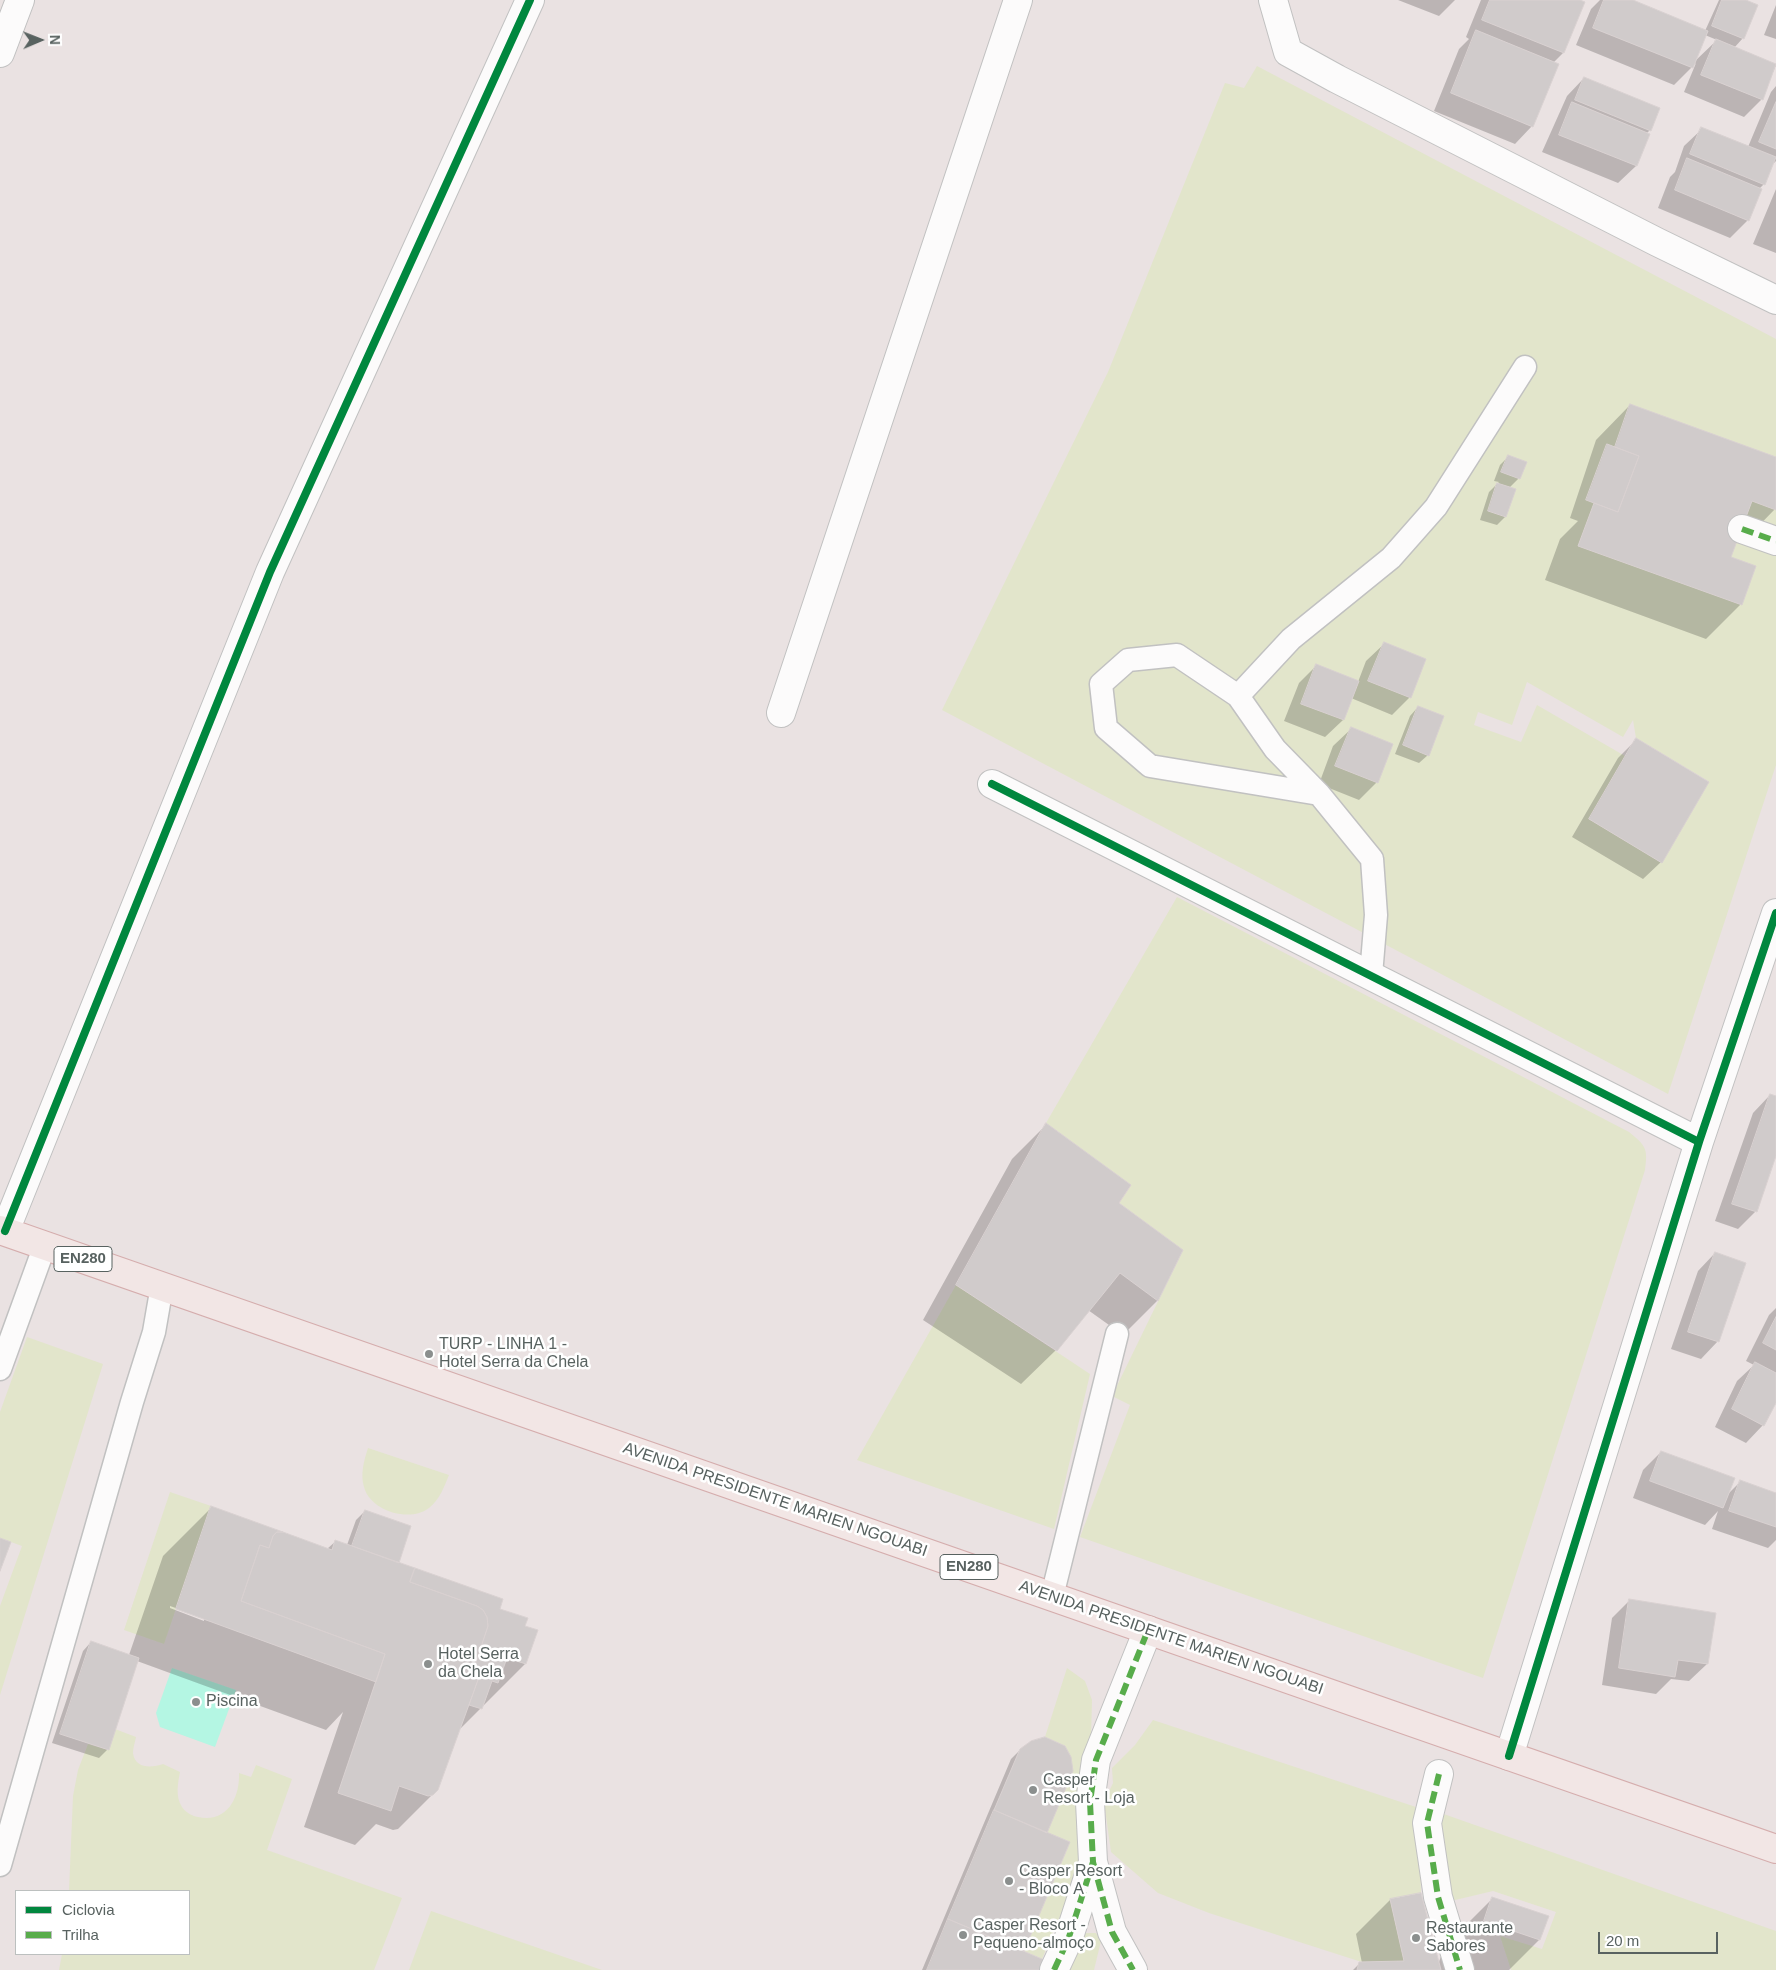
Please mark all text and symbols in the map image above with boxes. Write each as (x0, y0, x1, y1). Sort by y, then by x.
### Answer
north arrow (15, 15, 65, 65)
text: N (47, 35, 63, 45)
road number: EN280 (54, 1246, 112, 1272)
place label: TURP - LINHA 1 - Hotel Serra da Chela (439, 1335, 588, 1373)
marker: TURP - LINHA 1 - Hotel Serra da Chela (423, 1348, 435, 1360)
street label: AVENIDA PRESIDENTE MARIEN NGOUABI (620, 1439, 930, 1561)
road number: EN280 (940, 1554, 998, 1580)
street label: AVENIDA PRESIDENTE MARIEN NGOUABI (1016, 1577, 1326, 1699)
place label: Hotel Serra da Chela (438, 1645, 519, 1683)
marker: Hotel Serra da Chela (422, 1658, 434, 1670)
place label: Piscina (206, 1692, 258, 1712)
marker: Piscina (190, 1696, 202, 1708)
place label: Casper Resort - Loja (1043, 1771, 1135, 1809)
marker: Casper Resort - Loja (1027, 1784, 1039, 1796)
place label: Casper Resort - Bloco A (1019, 1862, 1122, 1900)
marker: Casper Resort - Bloco A (1003, 1875, 1015, 1887)
legend (15, 1890, 190, 1955)
text: Ciclovia (62, 1901, 115, 1918)
place label: Casper Resort - Pequeno-almoço (973, 1916, 1094, 1954)
place label: Restaurante Sabores (1426, 1919, 1513, 1957)
scale bar (1601, 1922, 1721, 1954)
text: Trilha (62, 1926, 99, 1943)
marker: Casper Resort - Pequeno-almoço (957, 1929, 969, 1941)
marker: Restaurante Sabores (1410, 1932, 1422, 1944)
text: 20 m (1606, 1932, 1639, 1949)

